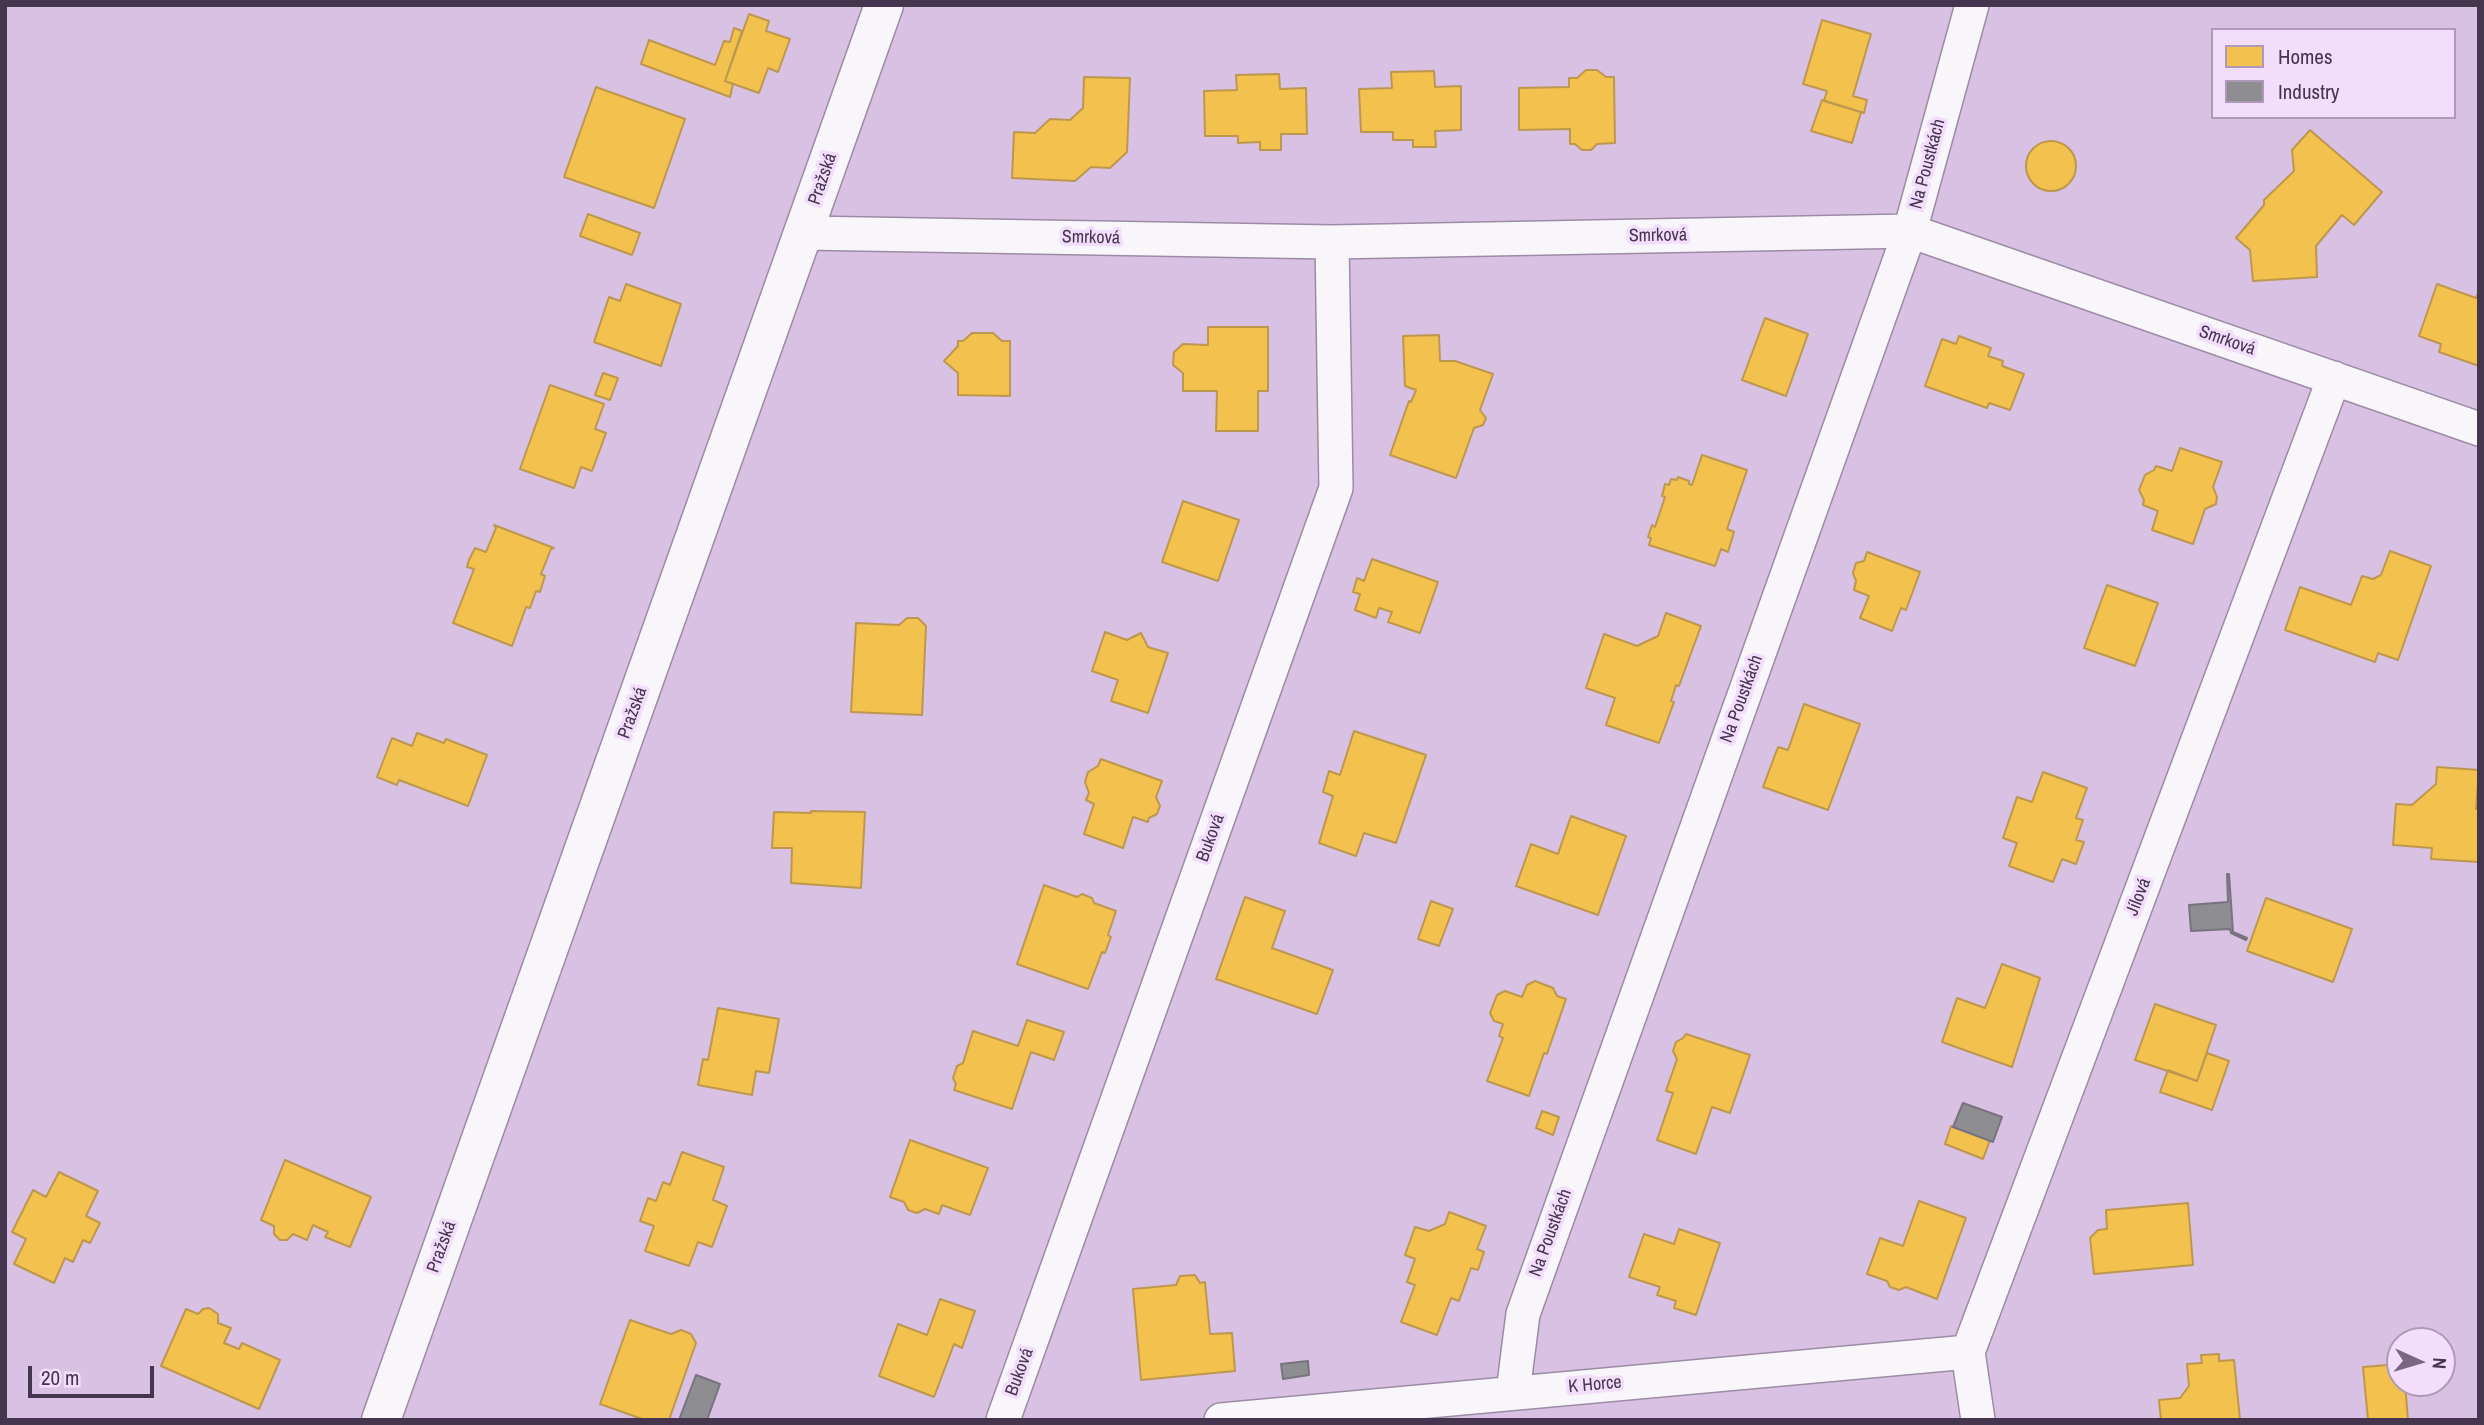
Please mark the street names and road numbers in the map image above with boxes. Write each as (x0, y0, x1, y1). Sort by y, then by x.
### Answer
street label: Na Poustkách (1906, 117, 1950, 211)
street label: Pražská (804, 150, 842, 208)
street label: Smrková (1629, 225, 1687, 247)
street label: Smrková (1062, 227, 1120, 249)
street label: Smrková (2196, 321, 2258, 361)
street label: Na Poustkách (1716, 652, 1768, 746)
street label: Pražská (614, 684, 652, 742)
street label: Buková (1192, 811, 1230, 865)
street label: Jílová (2122, 875, 2156, 919)
street label: Na Poustkách (1525, 1186, 1577, 1280)
street label: Pražská (423, 1218, 461, 1276)
street label: Buková (1001, 1345, 1039, 1399)
street label: K Horce (1568, 1372, 1622, 1398)

